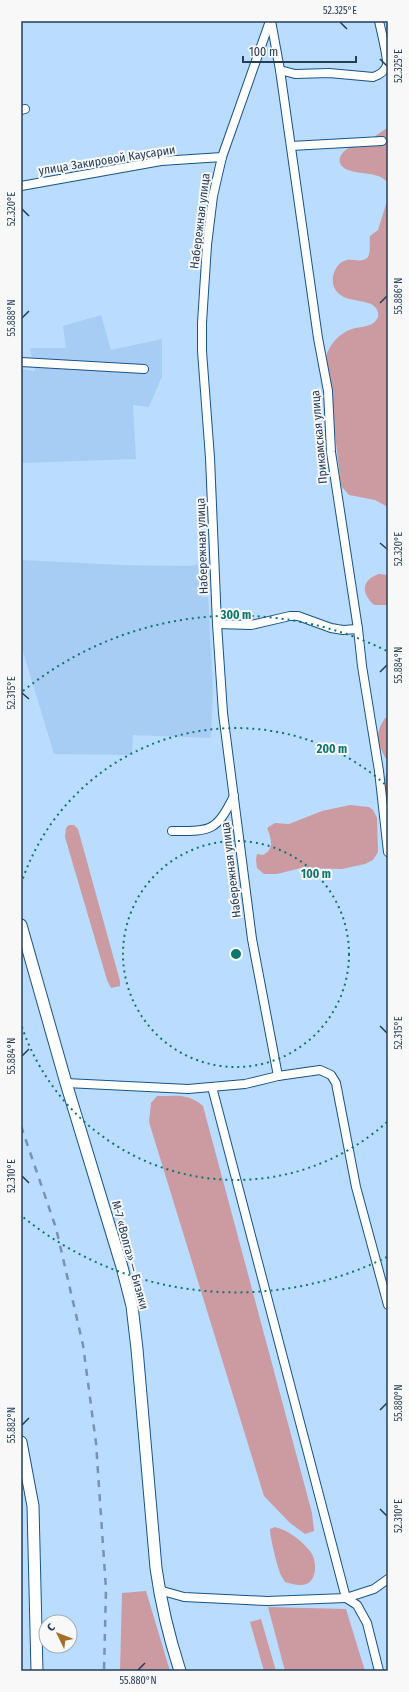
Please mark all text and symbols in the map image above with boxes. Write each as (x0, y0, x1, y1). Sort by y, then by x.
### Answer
text: 52.325°E (323, 5, 357, 17)
scale bar (243, 38, 356, 64)
text: 100 m (249, 45, 278, 59)
text: 52.325°E (393, 49, 405, 83)
street label: улица Закировой Каусарии (38, 142, 176, 178)
street label: Набережная улица (187, 172, 213, 270)
text: 52.320°E (6, 191, 18, 226)
text: 55.886°N (393, 278, 405, 314)
text: 55.888°N (6, 299, 18, 337)
street label: Прикамская улица (308, 389, 330, 484)
street label: Набережная улица (193, 498, 211, 594)
text: 52.320°E (393, 531, 405, 566)
text: 300 m (220, 608, 251, 622)
text: 55.884°N (393, 647, 405, 683)
text: 52.315°E (6, 676, 18, 710)
text: 200 m (316, 742, 347, 756)
street label: Набережная улица (218, 821, 244, 919)
text: 100 m (301, 867, 331, 881)
centre of rings (229, 947, 243, 961)
text: 52.315°E (393, 1016, 405, 1050)
text: 55.884°N (6, 1038, 18, 1074)
text: 52.310°E (6, 1159, 18, 1193)
street label: М-7 «Волга» — Бизяки (109, 1199, 151, 1311)
text: 55.880°N (393, 1384, 405, 1422)
text: 55.882°N (6, 1407, 18, 1443)
text: 52.310°E (393, 1499, 405, 1533)
north arrow (38, 1614, 78, 1654)
text: С (44, 1621, 58, 1634)
text: 55.880°N (119, 1675, 157, 1687)

